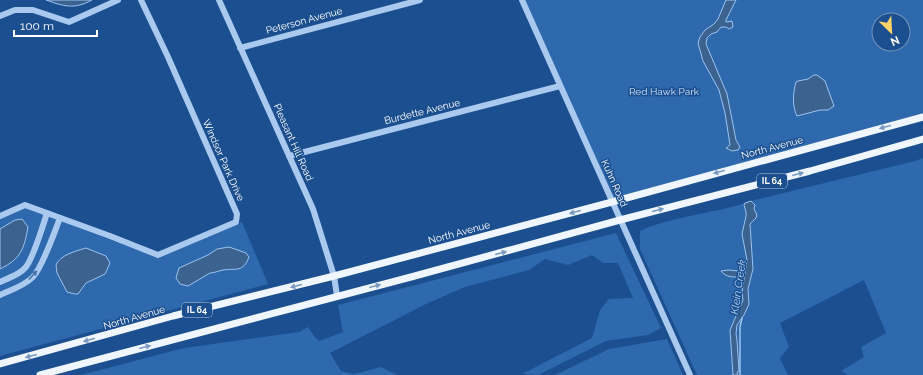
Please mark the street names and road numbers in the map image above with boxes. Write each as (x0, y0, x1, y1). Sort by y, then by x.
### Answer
street label: Peterson Avenue (265, 5, 344, 36)
street label: Burdette Avenue (383, 97, 461, 126)
street label: Pleasant Hill Road (272, 102, 316, 183)
street label: Windsor Park Drive (201, 118, 247, 203)
street label: North Avenue (740, 134, 804, 161)
street label: Kuhn Road (599, 158, 630, 208)
road number: IL 64 (757, 174, 787, 188)
street label: North Avenue (427, 219, 491, 246)
street label: North Avenue (102, 303, 166, 332)
road number: IL 64 (182, 303, 212, 317)

